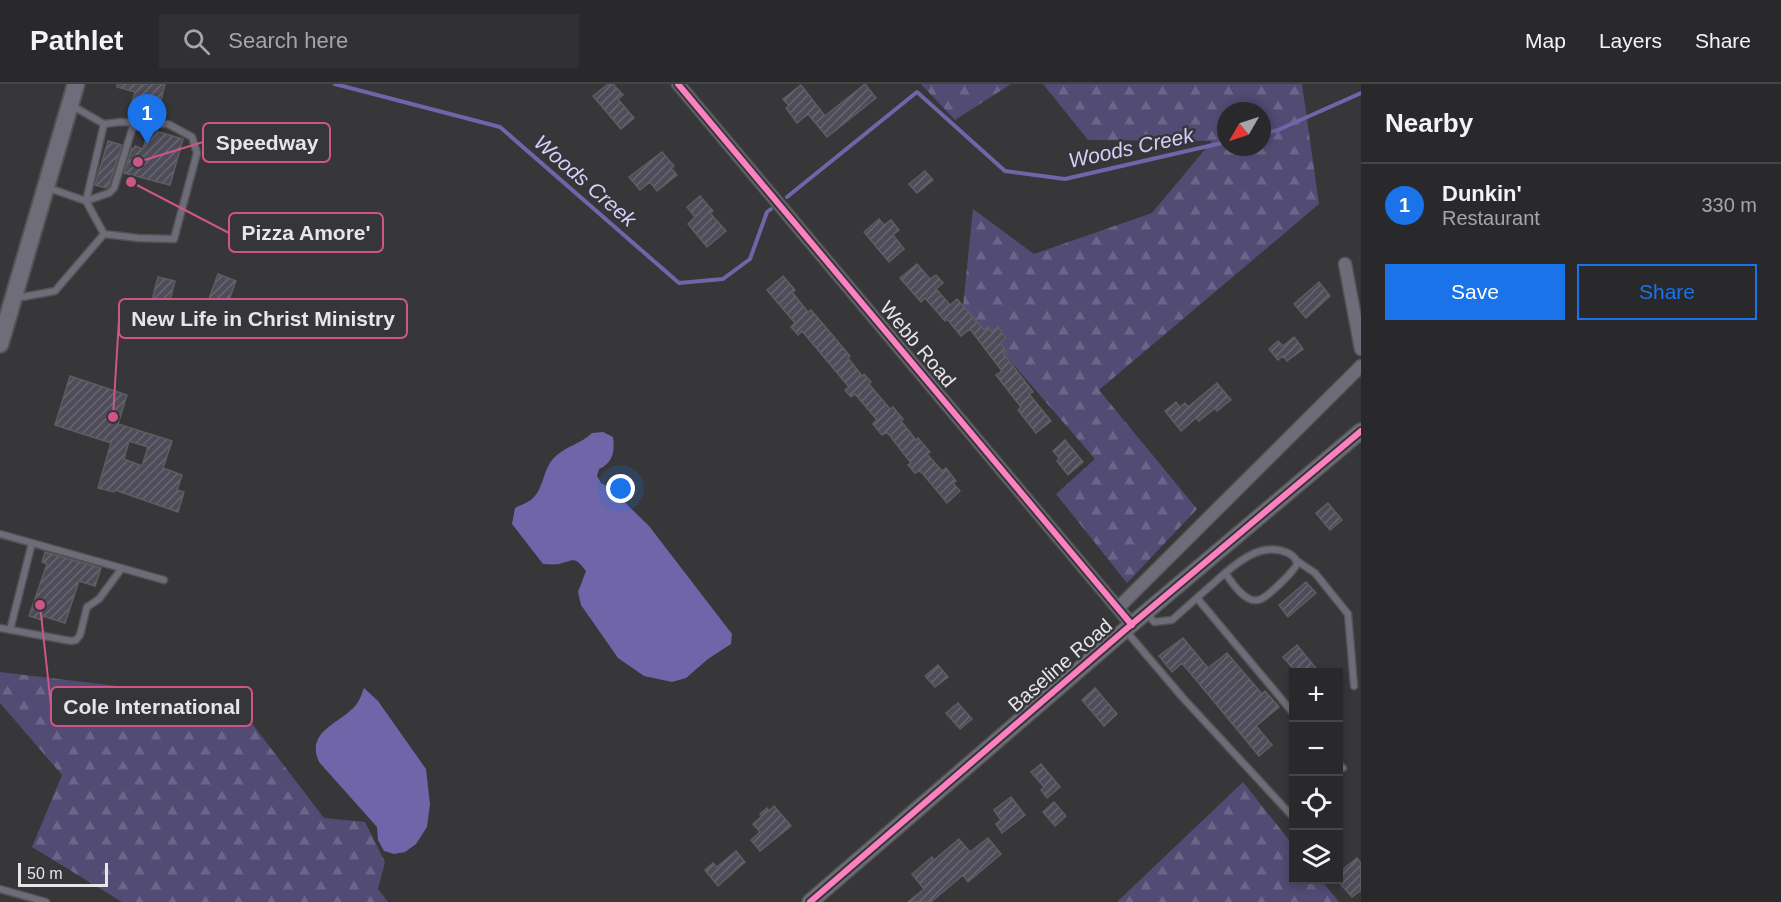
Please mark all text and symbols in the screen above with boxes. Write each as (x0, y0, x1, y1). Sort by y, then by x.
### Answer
search box (159, 14, 579, 68)
text: Pathlet (30, 25, 123, 56)
icon: search (180, 25, 213, 58)
text: Search here (228, 28, 348, 53)
text: Map (1525, 29, 1566, 52)
text: Layers (1599, 29, 1662, 52)
text: Share (1695, 29, 1751, 52)
pin: 1 (128, 94, 166, 144)
north arrow (1217, 102, 1271, 156)
text: Nearby (1385, 108, 1473, 138)
callout: Speedway (203, 123, 330, 162)
water label: Woods Creek (1066, 123, 1197, 172)
water label: Woods Creek (530, 130, 642, 232)
text: Speedway (216, 131, 319, 154)
text: Dunkin' (1442, 181, 1522, 206)
text: 1 (1399, 194, 1410, 216)
text: 330 m (1701, 194, 1757, 216)
text: Restaurant (1442, 207, 1540, 229)
callout: Pizza Amore' (229, 213, 383, 252)
text: Pizza Amore' (241, 221, 371, 244)
button: Save (1385, 264, 1565, 320)
button: Share (1577, 264, 1757, 320)
street label: Webb Road (876, 297, 960, 391)
callout: New Life in Christ Ministry (119, 299, 407, 338)
text: New Life in Christ Ministry (131, 307, 395, 330)
your location (606, 474, 635, 503)
street label: Baseline Road (1004, 614, 1116, 716)
map controls (1289, 668, 1343, 884)
button: + (1289, 668, 1343, 722)
callout: Cole International (51, 687, 252, 726)
text: Cole International (63, 695, 241, 718)
button: − (1289, 722, 1343, 776)
button: locate (1289, 776, 1343, 830)
button: layers (1289, 830, 1343, 884)
scale bar (18, 860, 108, 888)
text: 50 m (27, 865, 63, 882)

